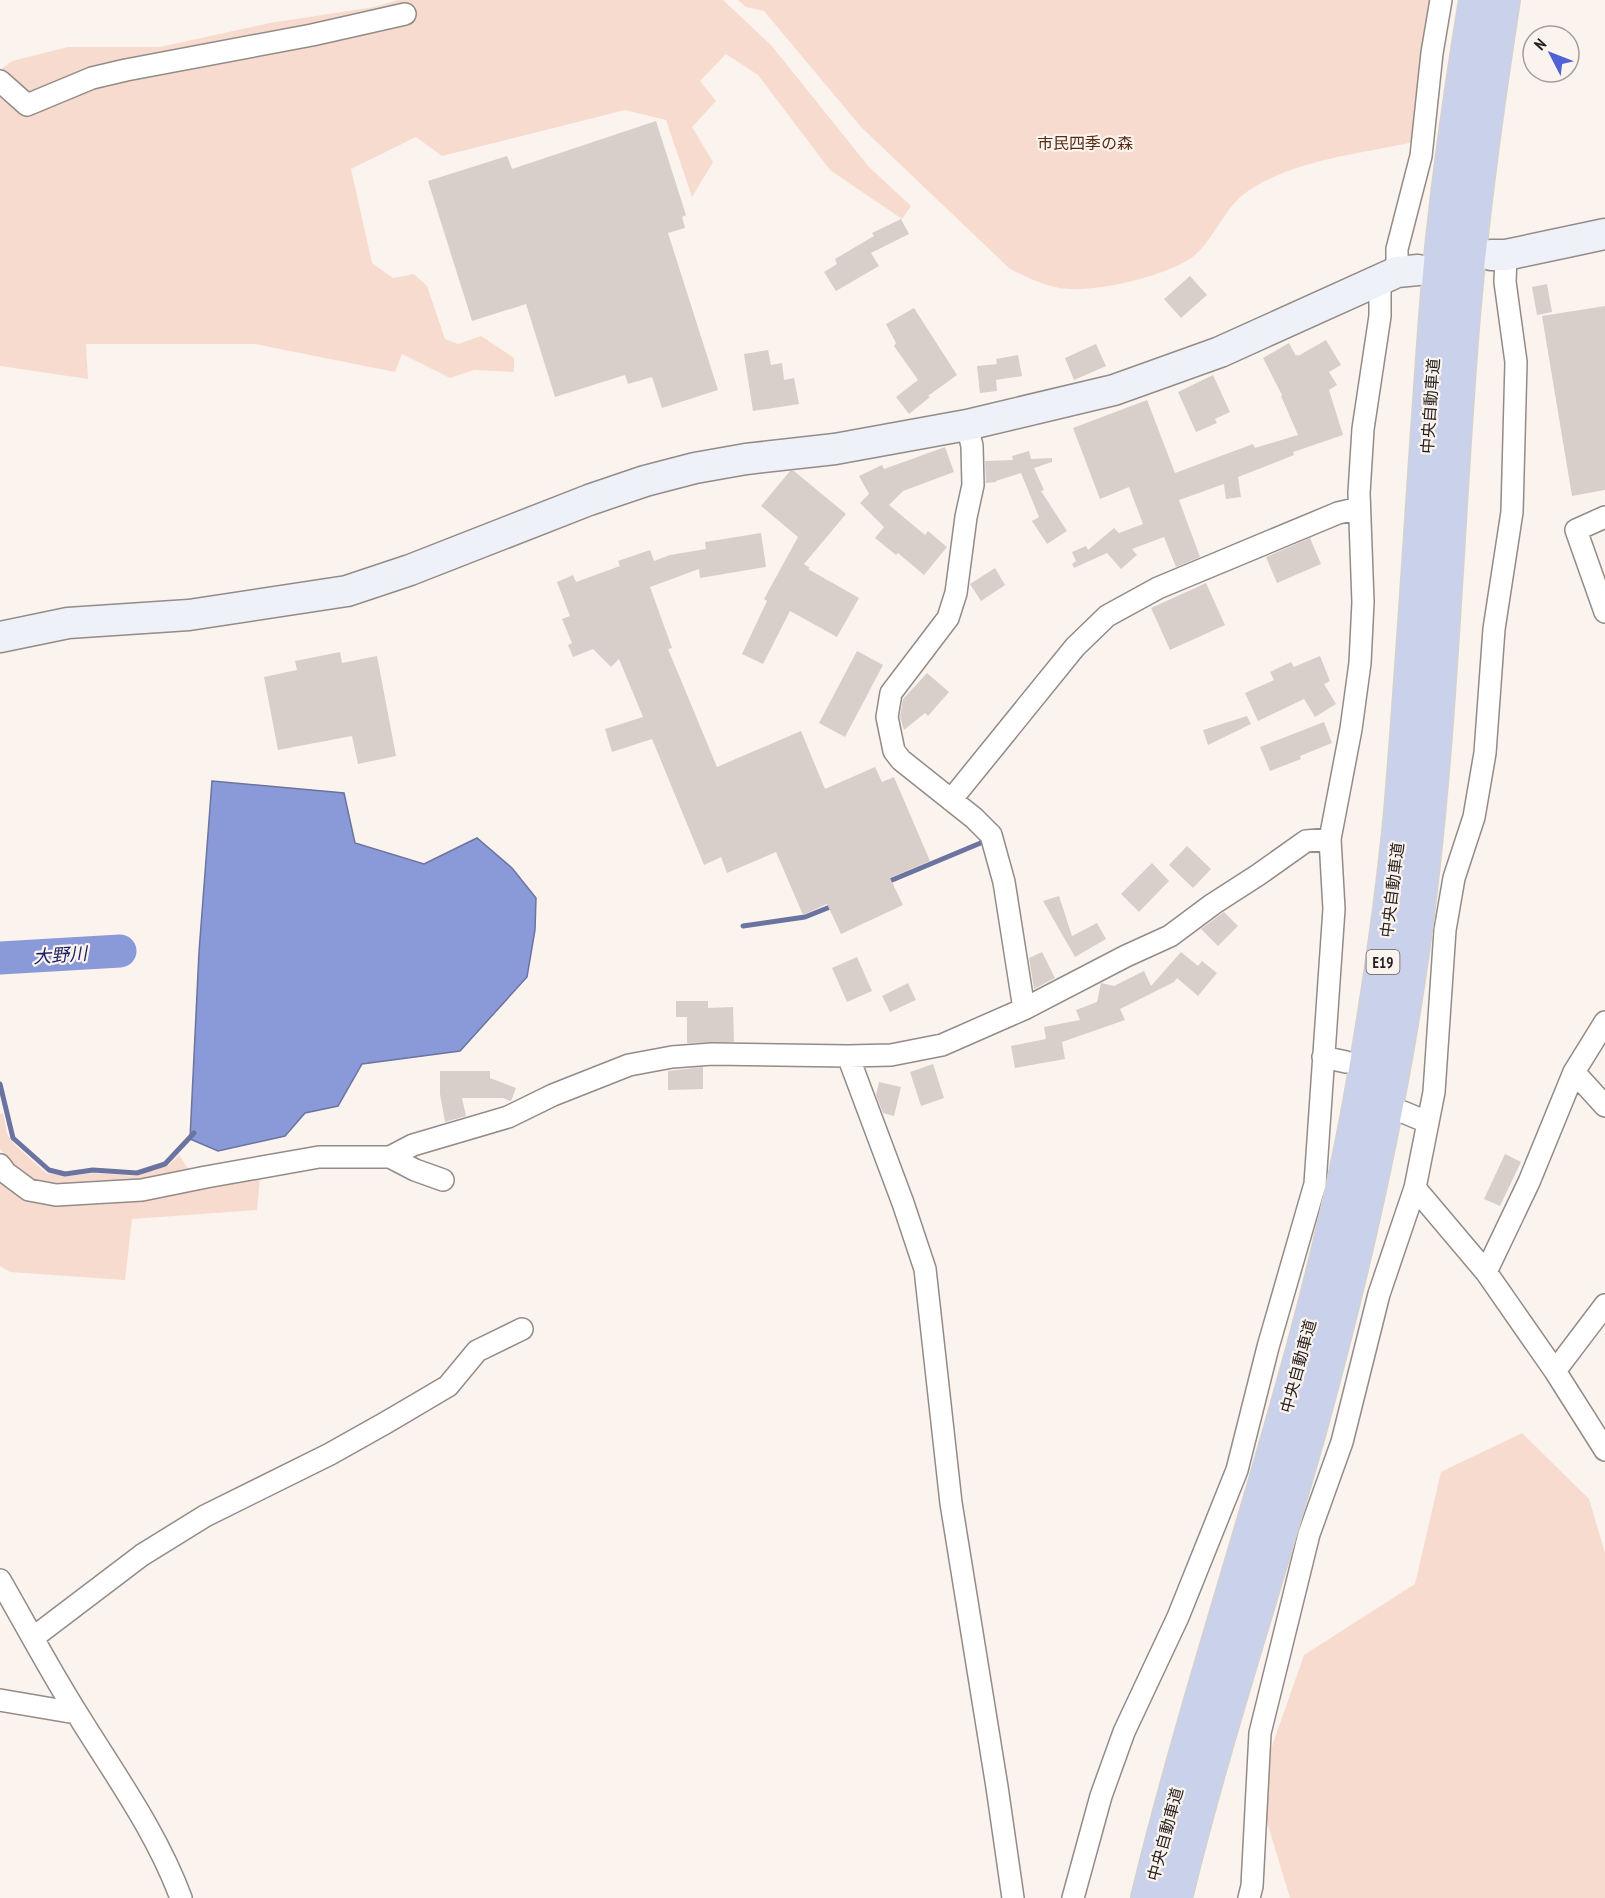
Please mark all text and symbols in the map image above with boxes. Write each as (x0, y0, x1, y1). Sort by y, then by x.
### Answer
north arrow (1521, 24, 1581, 84)
text: N (1530, 34, 1550, 54)
park label: 市民四季の森 (1037, 133, 1133, 153)
street label: 中央自動車道 (1417, 357, 1443, 455)
street label: 中央自動車道 (1376, 841, 1408, 939)
water label: 大野川 (32, 942, 90, 968)
road number: E19 (1366, 950, 1400, 974)
street label: 中央自動車道 (1276, 1317, 1320, 1415)
street label: 中央自動車道 (1143, 1785, 1187, 1883)

